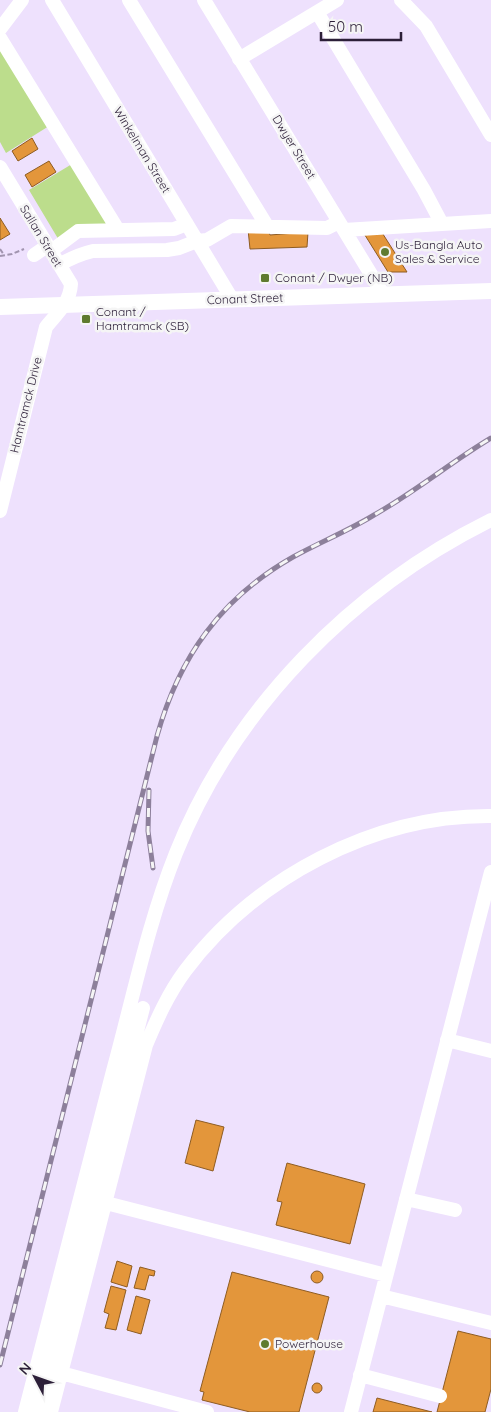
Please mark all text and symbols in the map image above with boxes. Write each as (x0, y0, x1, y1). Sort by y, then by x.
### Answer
scale bar (321, 10, 401, 42)
text: 50 m (328, 17, 363, 36)
street label: Winkelman Street (111, 104, 174, 196)
street label: Dwyer Street (269, 112, 319, 181)
street label: Sallan Street (17, 202, 66, 270)
place label: Us-Bangla Auto Sales & Service (395, 237, 482, 266)
marker: Us-Bangla Auto Sales & Service (379, 246, 391, 258)
place label: Conant / Dwyer (NB) (275, 270, 393, 285)
marker: Conant / Dwyer (NB) (259, 272, 271, 284)
street label: Conant Street (207, 290, 283, 307)
place label: Conant / Hamtramck (SB) (96, 304, 189, 333)
marker: Conant / Hamtramck (SB) (80, 313, 92, 325)
street label: Hamtramck Drive (6, 355, 45, 454)
place label: Powerhouse (275, 1336, 343, 1351)
marker: Powerhouse (259, 1338, 271, 1350)
north arrow (10, 1352, 60, 1402)
text: N (15, 1359, 35, 1378)

